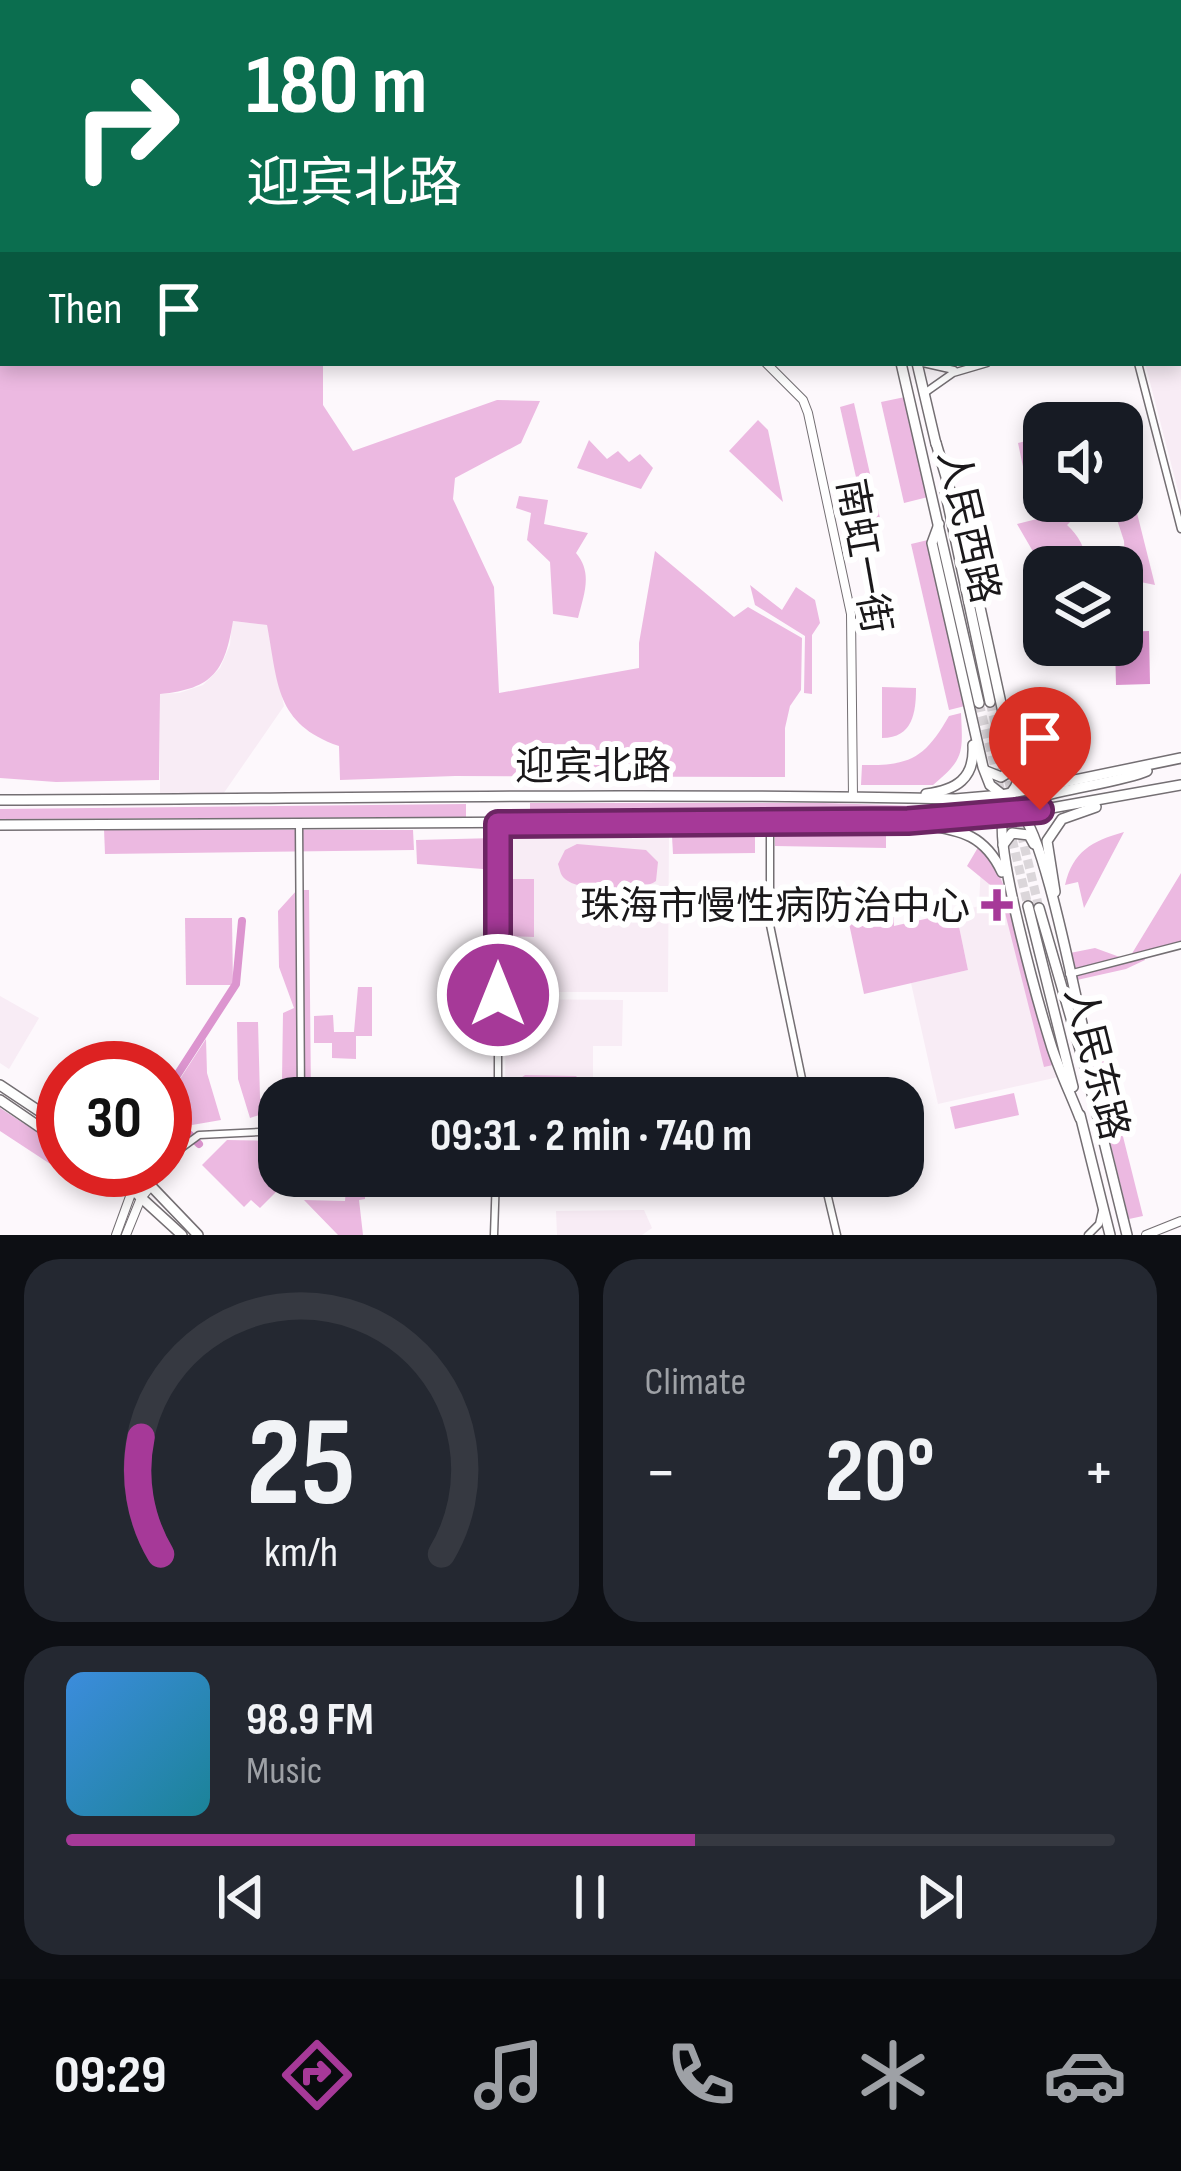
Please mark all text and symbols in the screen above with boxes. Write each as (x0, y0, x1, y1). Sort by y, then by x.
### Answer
text: 180 m (246, 36, 427, 137)
icon: right (48, 48, 204, 204)
text: 迎宾北路 (246, 152, 462, 217)
icon: arrive (146, 276, 212, 342)
text: Then (48, 282, 122, 337)
map controls (1023, 402, 1143, 666)
button: sound (1023, 402, 1143, 522)
street label: 人民西路 (927, 445, 1008, 608)
street label: 南虹一街 (826, 476, 899, 637)
button: layers (1023, 546, 1143, 666)
pin (989, 687, 1091, 810)
icon: arrive (1007, 705, 1073, 771)
street label: 迎宾北路 (515, 744, 671, 791)
place label: 珠海市慢性病防治中心 (580, 884, 970, 931)
marker: 珠海市慢性病防治中心 (981, 889, 1013, 921)
position arrow (435, 932, 561, 1058)
street label: 人民东路 (1054, 982, 1137, 1145)
speed limit sign: 30 (36, 1041, 192, 1197)
text: 09:31 · 2 min · 740 m (430, 1109, 752, 1164)
text: Climate (645, 1359, 746, 1406)
text: 25 (247, 1391, 356, 1540)
text: 20° (825, 1419, 935, 1527)
text: − (645, 1434, 677, 1513)
text: + (1083, 1434, 1115, 1513)
text: km/h (264, 1526, 338, 1578)
text: 98.9 FM (246, 1693, 374, 1748)
text: Music (246, 1748, 322, 1795)
icon: previous (208, 1864, 274, 1930)
icon: pause (557, 1864, 623, 1930)
icon: next (907, 1864, 973, 1930)
icon: directions (275, 2033, 359, 2117)
icon: music (467, 2033, 551, 2117)
icon: phone (659, 2033, 743, 2117)
icon: climate (851, 2033, 935, 2117)
icon: car (1043, 2033, 1127, 2117)
text: 09:29 (54, 2043, 167, 2108)

